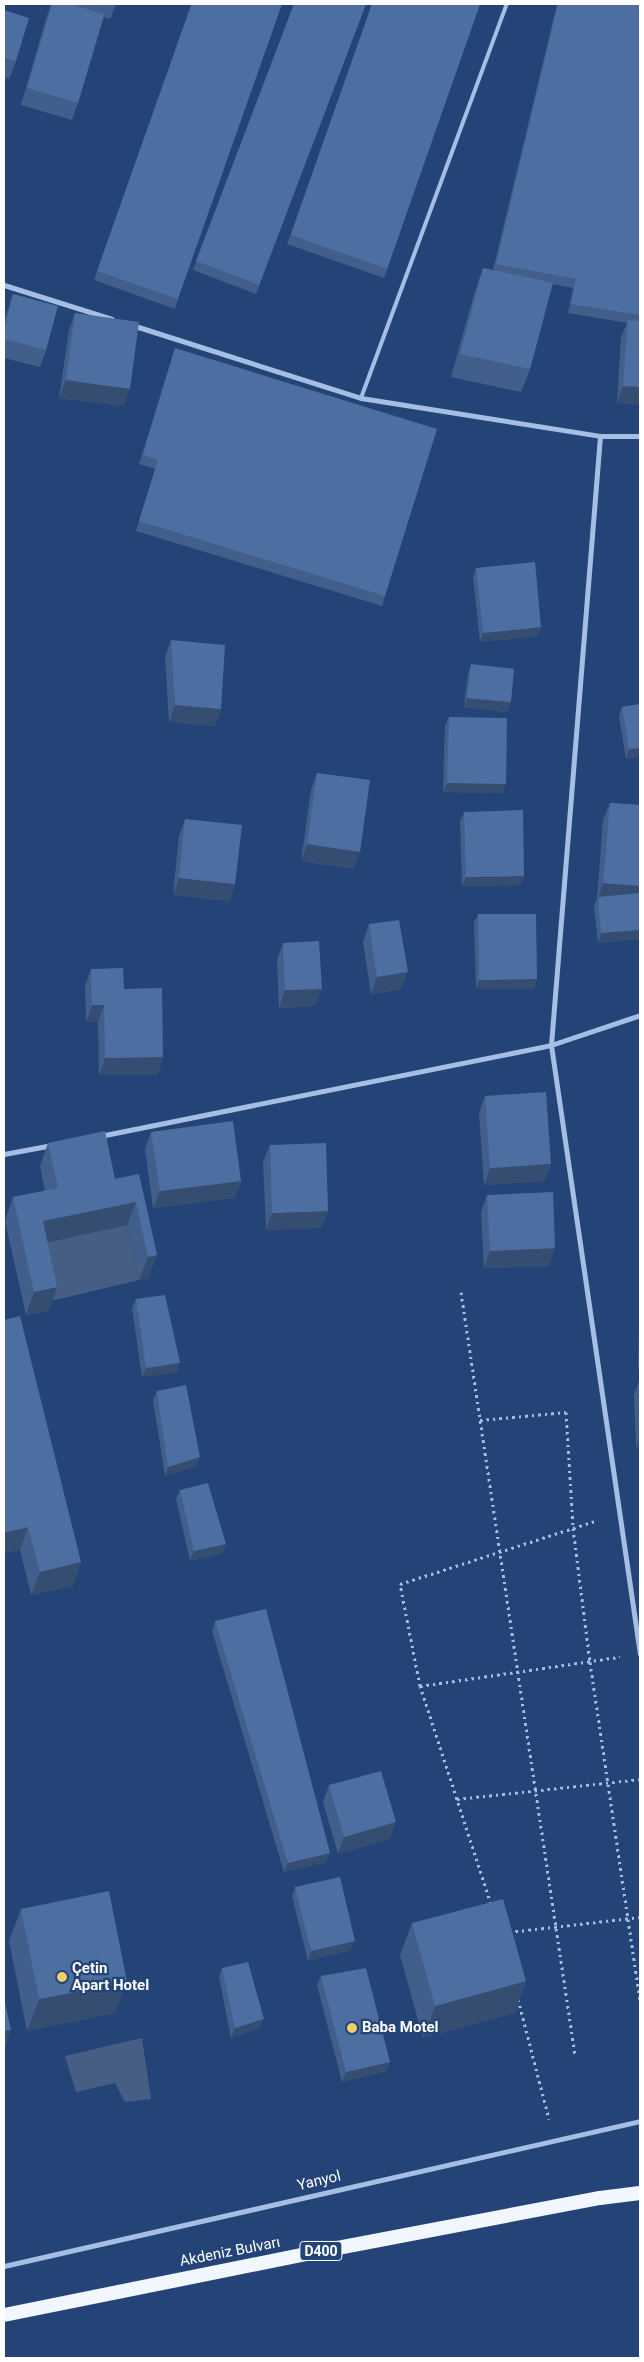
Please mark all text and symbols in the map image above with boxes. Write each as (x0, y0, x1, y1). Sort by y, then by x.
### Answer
place label: Çetin Apart Hotel (72, 1959, 149, 1994)
marker: Çetin Apart Hotel (56, 1971, 68, 1983)
place label: Baba Motel (362, 2019, 439, 2037)
marker: Baba Motel (346, 2022, 358, 2034)
street label: Yanyol (295, 2167, 343, 2195)
street label: Akdeniz Bulvarı (178, 2233, 282, 2271)
road number: D400 (298, 2240, 344, 2262)

